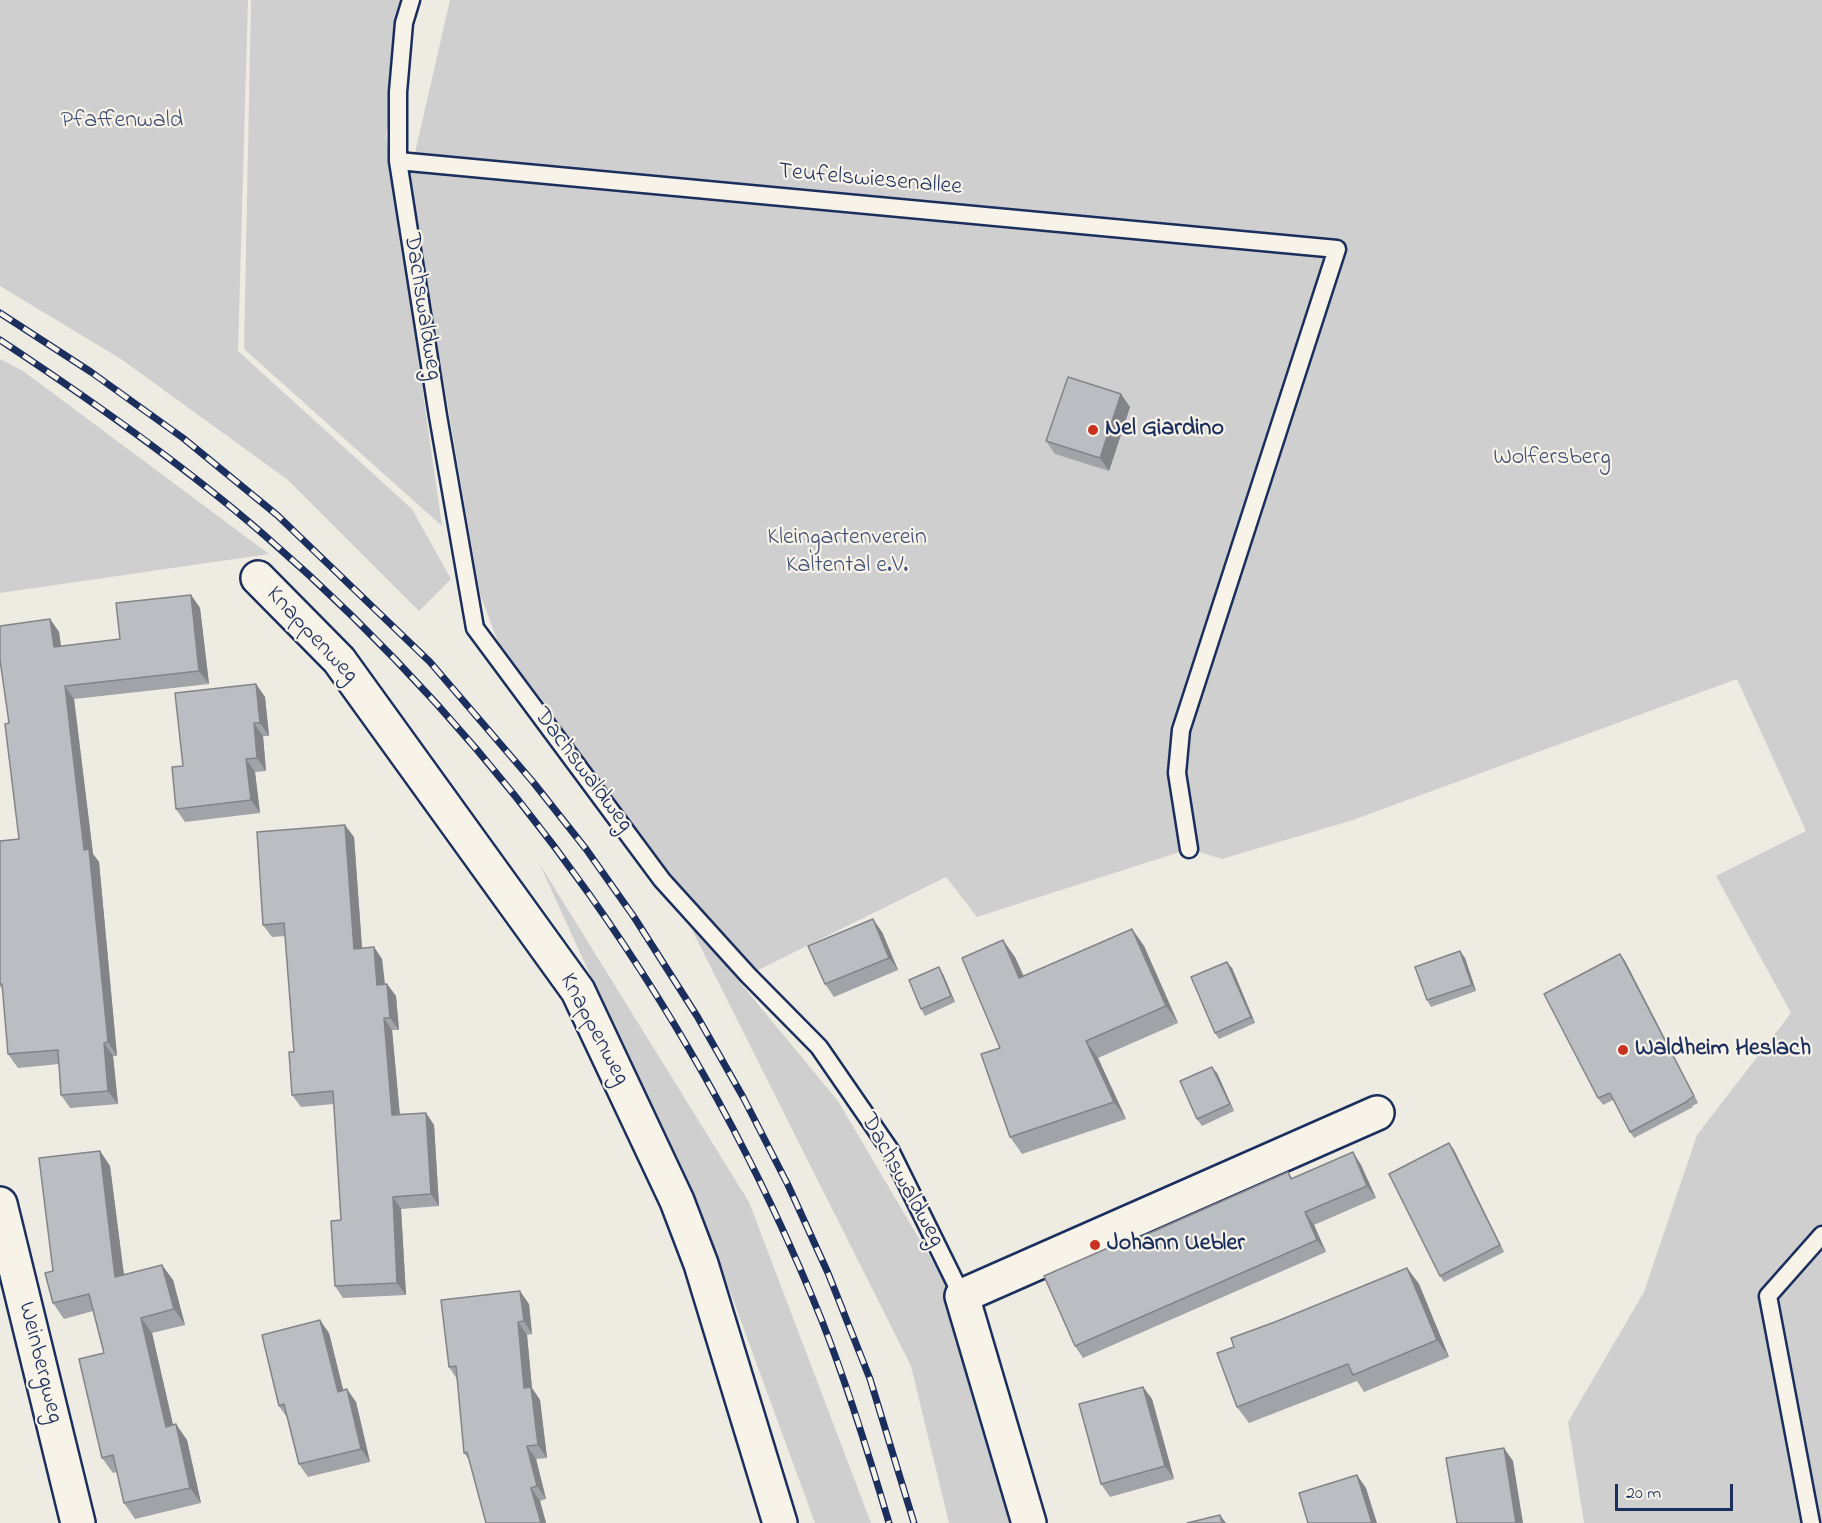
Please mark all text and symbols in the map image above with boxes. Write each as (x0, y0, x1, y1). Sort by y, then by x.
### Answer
park label: Pfaffenwald (61, 108, 183, 136)
street label: Teufelswiesenallee (777, 159, 963, 203)
street label: Dachswaldweg (395, 231, 447, 383)
place label: Nel Giardino (1105, 416, 1224, 444)
marker: Nel Giardino (1086, 423, 1100, 437)
park label: Wolfersberg (1493, 445, 1611, 473)
park label: Kleingartenverein Kaltental e.V. (767, 525, 927, 581)
street label: Knappenweg (259, 581, 363, 691)
street label: Dachswaldweg (526, 703, 638, 839)
street label: Knappenweg (552, 969, 634, 1091)
place label: Waldheim Heslach (1635, 1036, 1811, 1064)
marker: Waldheim Heslach (1616, 1043, 1630, 1057)
street label: Dachswaldweg (852, 1109, 950, 1253)
place label: Johann Uebler (1107, 1231, 1245, 1259)
marker: Johann Uebler (1088, 1238, 1102, 1252)
street label: Weinbergweg (10, 1299, 68, 1427)
scale bar (1618, 1472, 1736, 1510)
text: 20 m (1626, 1481, 1661, 1507)

